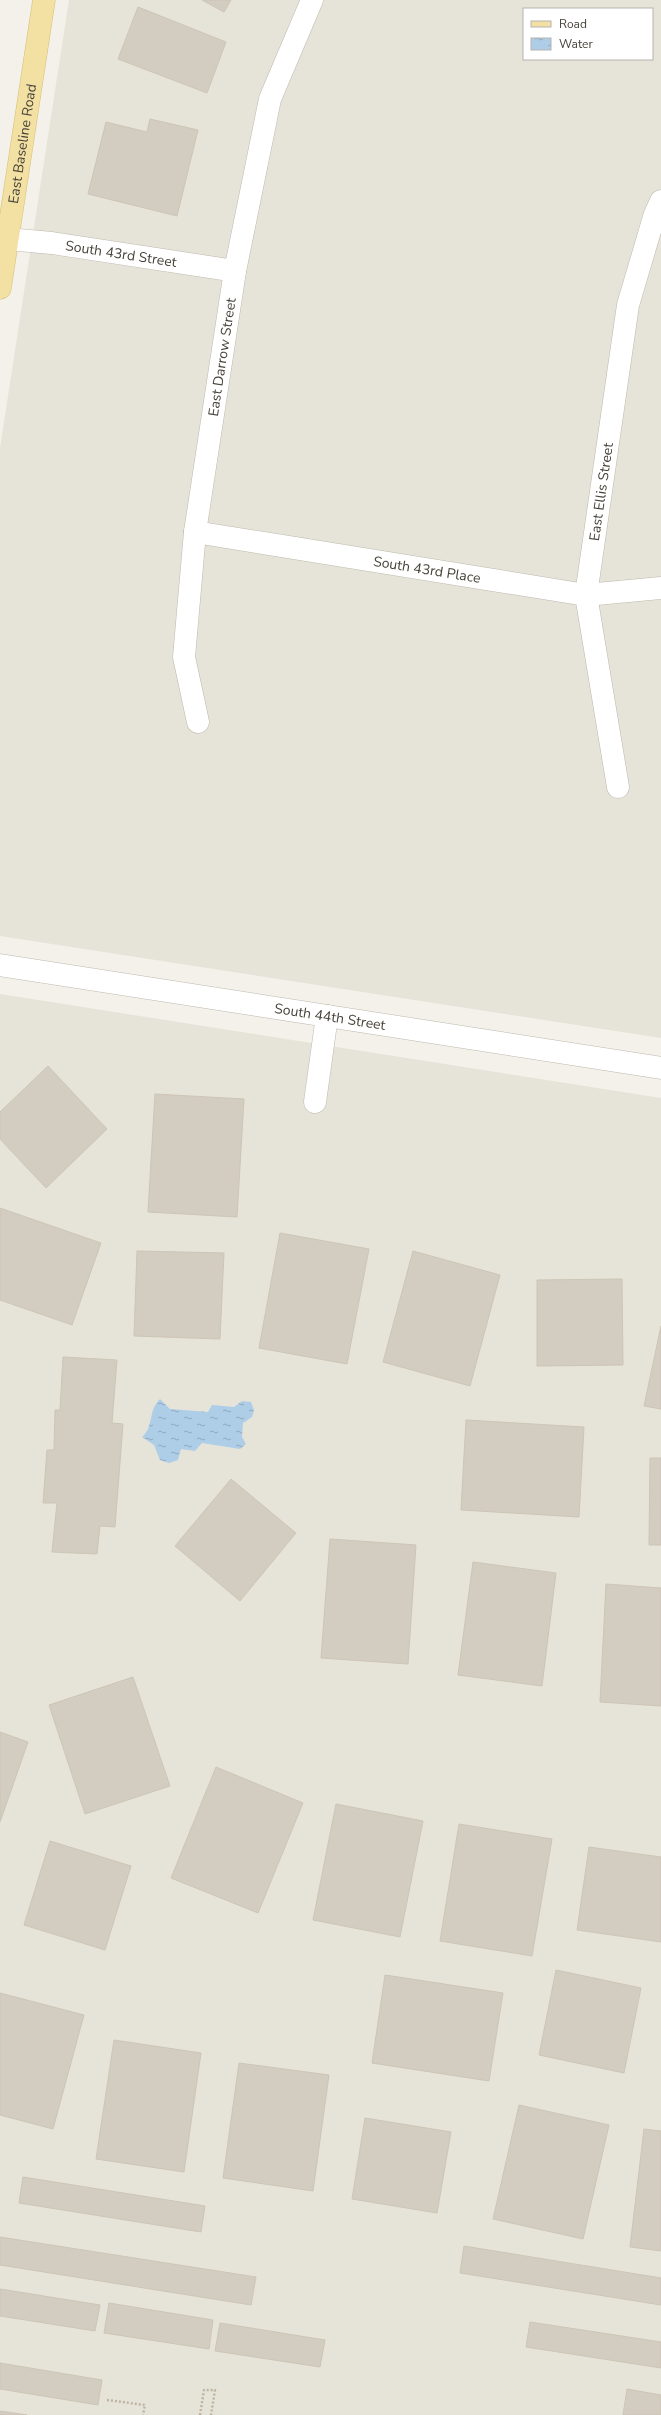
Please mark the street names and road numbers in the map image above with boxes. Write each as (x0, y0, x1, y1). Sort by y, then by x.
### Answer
street label: East Baseline Road (4, 83, 41, 205)
street label: South 43rd Street (64, 236, 178, 271)
street label: East Darrow Street (203, 296, 240, 418)
street label: East Ellis Street (584, 441, 617, 542)
street label: South 43rd Place (372, 551, 482, 587)
street label: South 44th Street (273, 998, 387, 1034)

